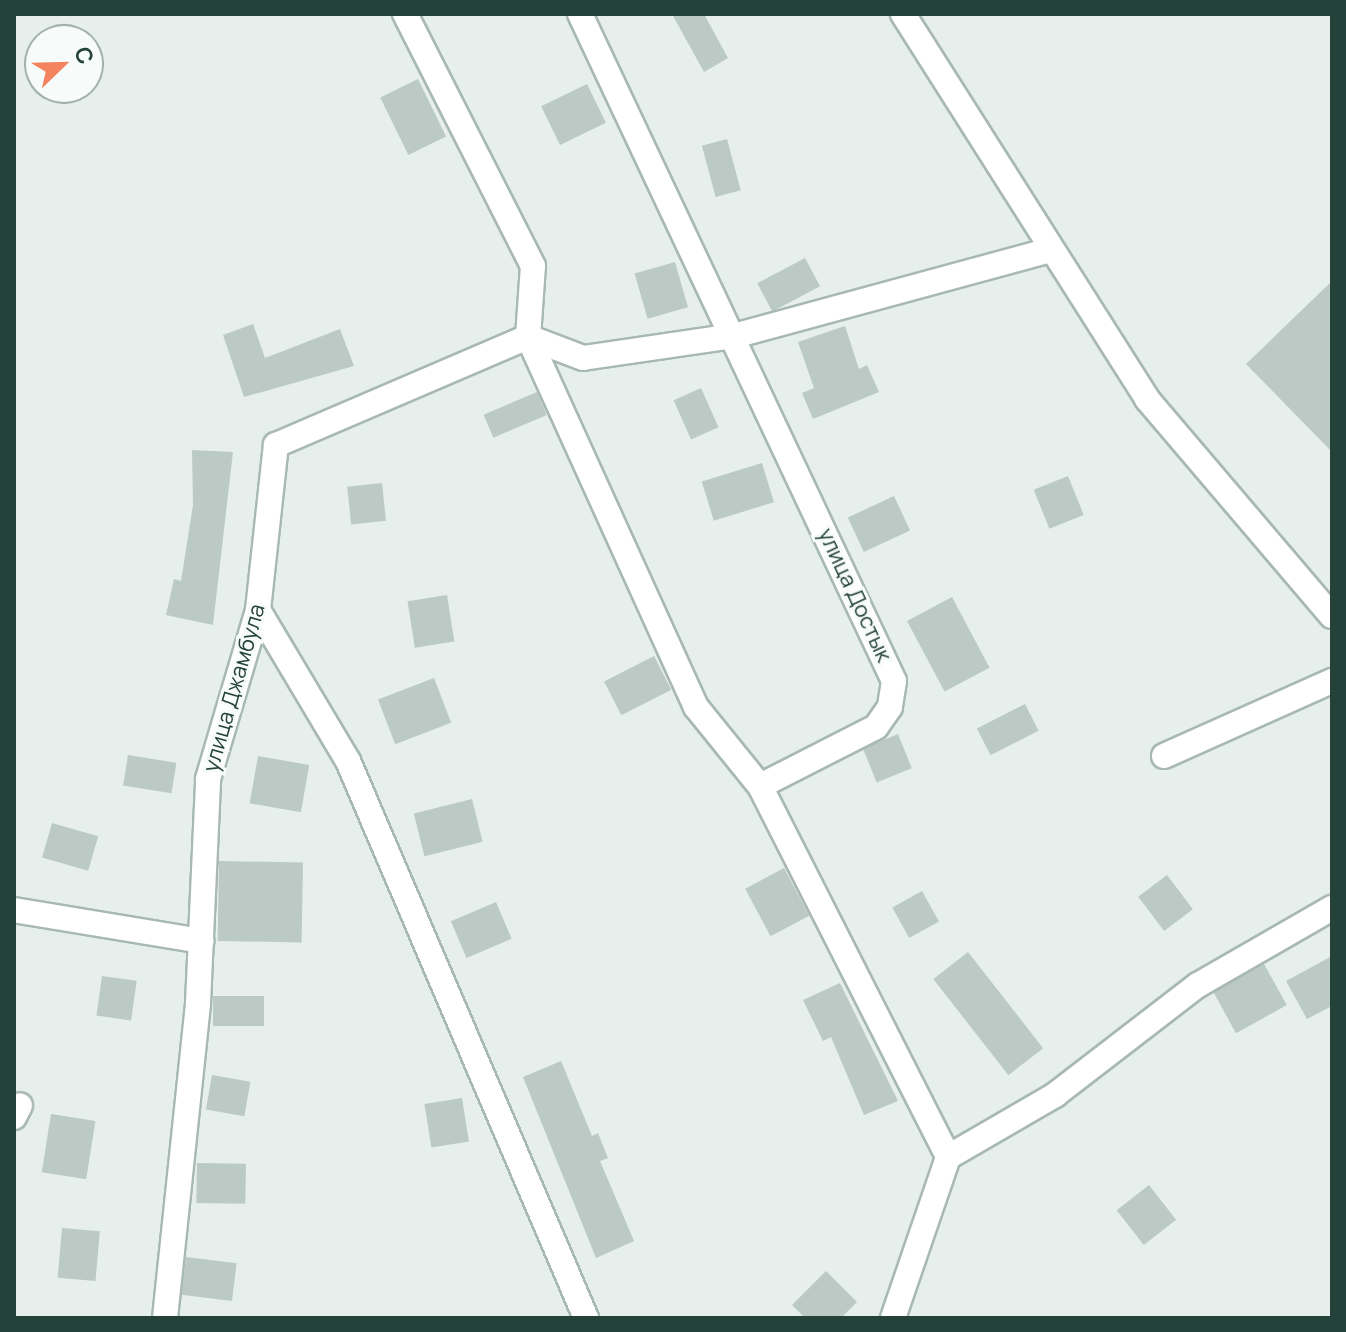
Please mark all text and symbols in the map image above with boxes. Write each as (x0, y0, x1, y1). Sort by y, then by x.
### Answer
north arrow (24, 24, 104, 104)
text: С (67, 42, 101, 69)
street label: улица Достык (813, 524, 897, 666)
street label: улица Джамбула (197, 601, 271, 775)

